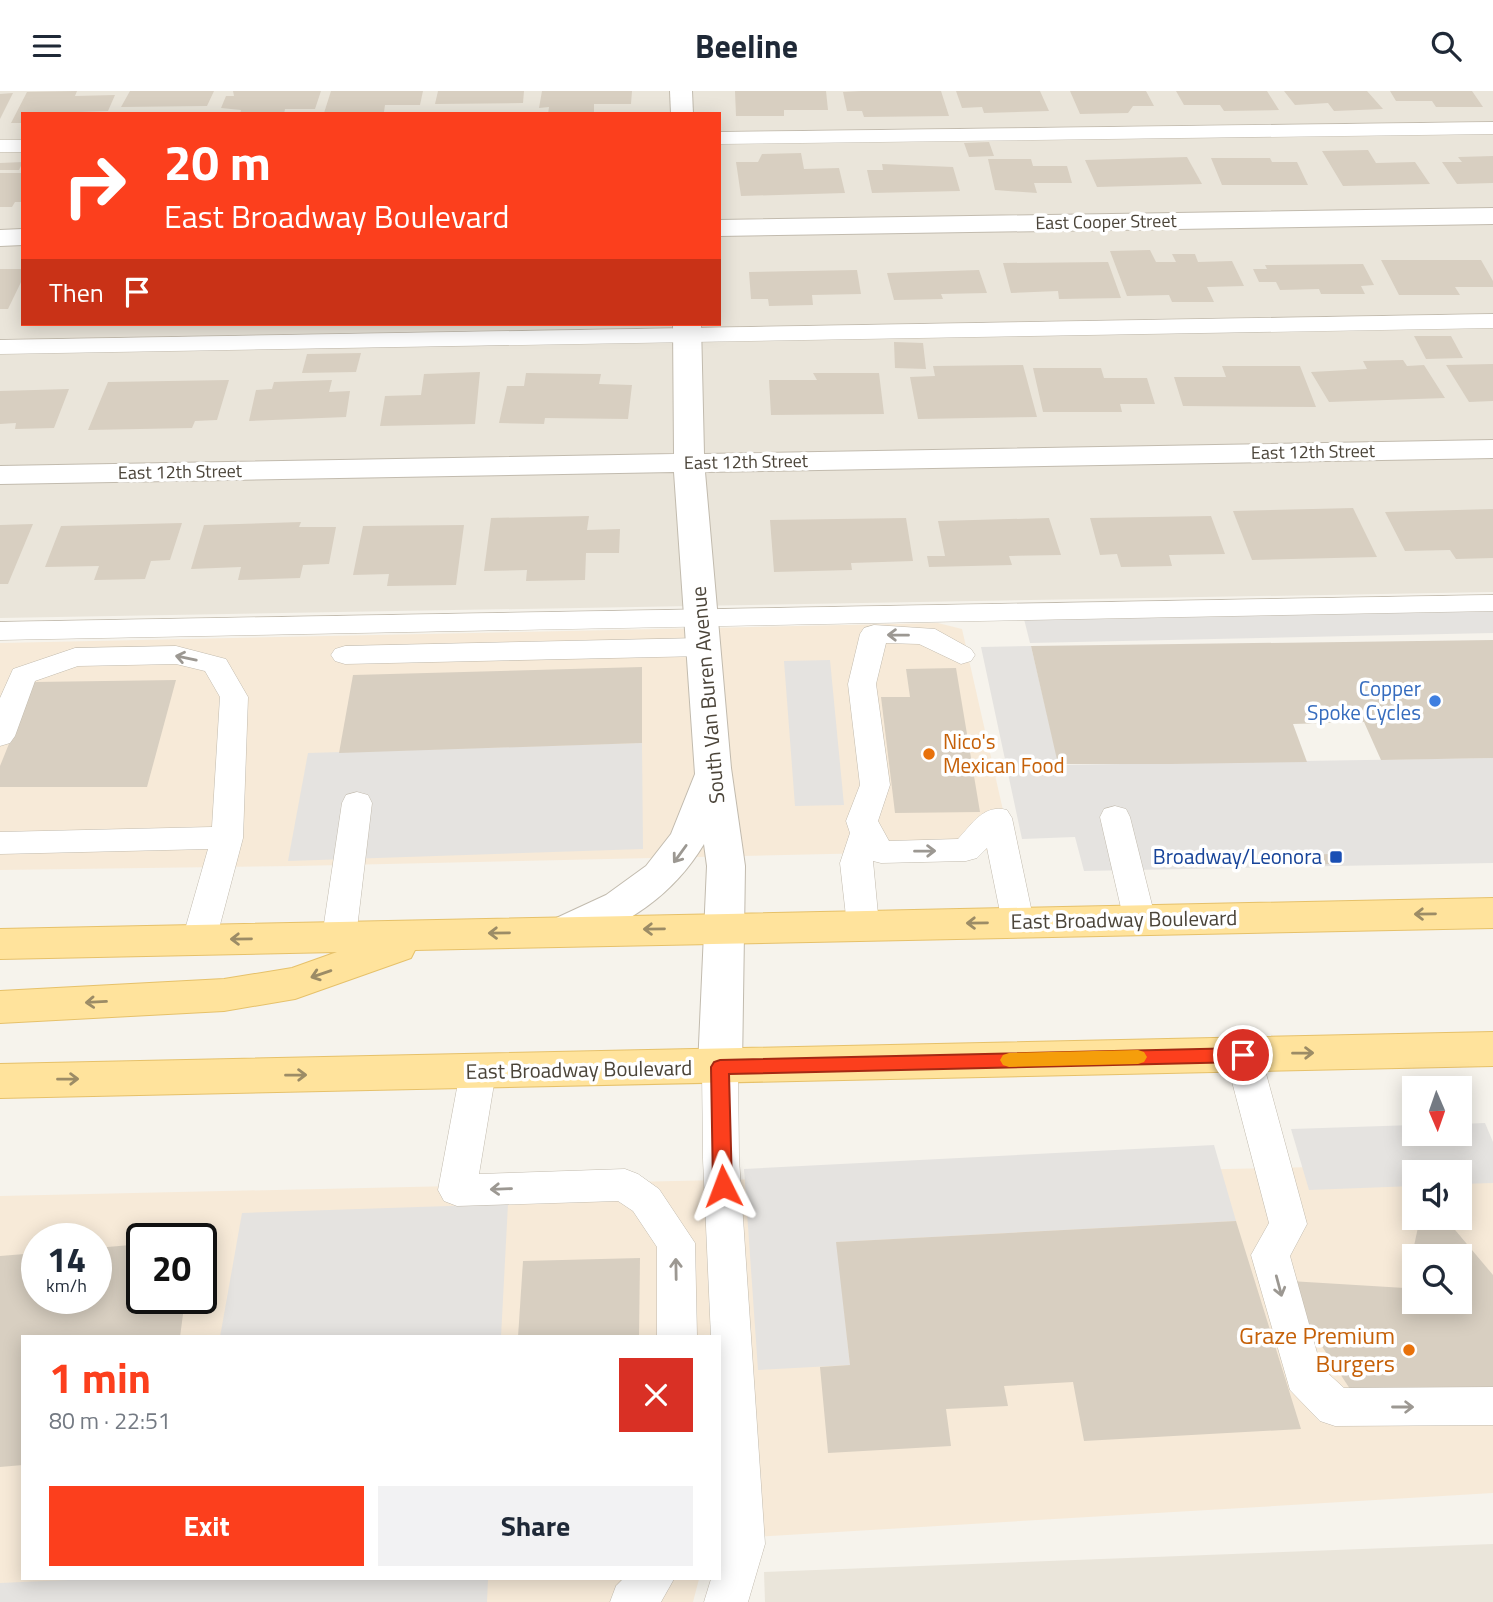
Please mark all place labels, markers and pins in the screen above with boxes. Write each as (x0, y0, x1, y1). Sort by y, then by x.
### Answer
place label: Copper Spoke Cycles (1307, 672, 1421, 728)
marker: Copper Spoke Cycles (1427, 693, 1443, 709)
place label: Nico's Mexican Food (943, 725, 1065, 781)
marker: Nico's Mexican Food (921, 746, 937, 762)
place label: Broadway/Leonora (1153, 840, 1322, 872)
marker: Broadway/Leonora (1328, 849, 1344, 865)
pin (1213, 1025, 1273, 1085)
place label: Graze Premium Burgers (1239, 1317, 1395, 1381)
marker: Graze Premium Burgers (1401, 1342, 1417, 1358)

